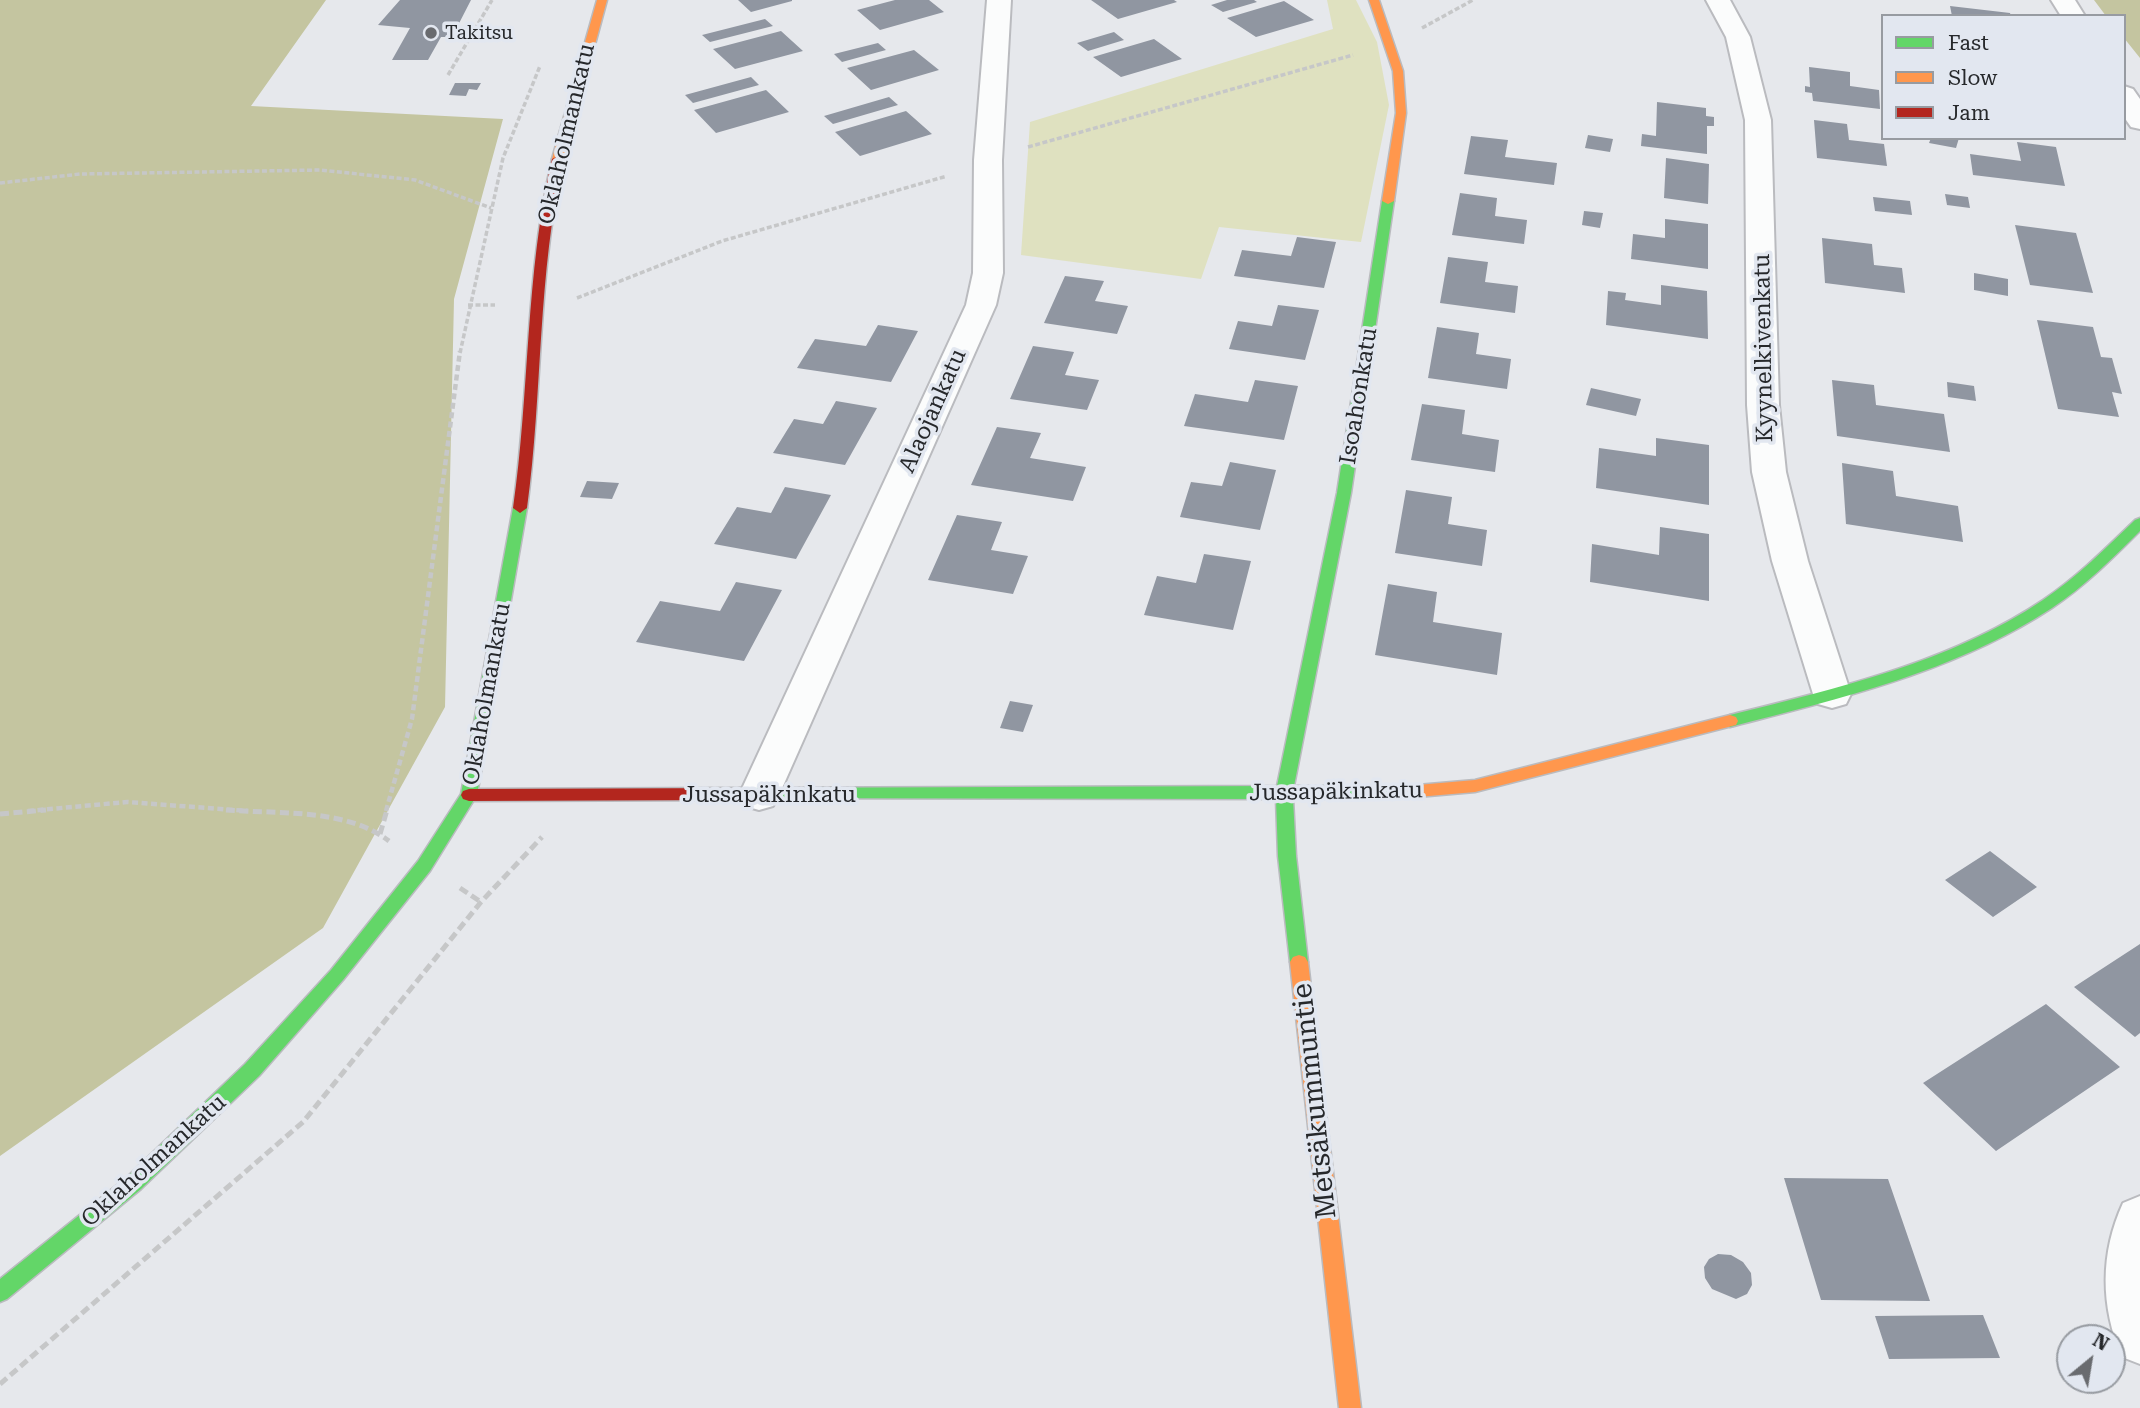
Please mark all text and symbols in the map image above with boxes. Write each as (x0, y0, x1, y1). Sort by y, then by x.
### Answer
legend (1881, 14, 2126, 140)
place label: Takitsu (445, 22, 513, 44)
marker: Takitsu (423, 25, 439, 41)
text: Fast (1948, 31, 1989, 55)
street label: Oklaholmankatu (533, 41, 601, 227)
text: Slow (1948, 66, 1997, 90)
text: Jam (1948, 101, 1990, 125)
street label: Kyynelkivenkatu (1749, 254, 1779, 442)
street label: Isoahonkatu (1335, 326, 1383, 466)
street label: Alaojankatu (893, 345, 973, 477)
street label: Oklaholmankatu (457, 601, 517, 787)
street label: Jussapäkinkatu (1249, 777, 1423, 807)
street label: Jussapäkinkatu (682, 781, 856, 809)
street label: Metsäkummuntie (1286, 982, 1344, 1220)
street label: Oklaholmankatu (76, 1089, 232, 1233)
north arrow (2056, 1324, 2126, 1394)
text: N (2089, 1328, 2113, 1356)

